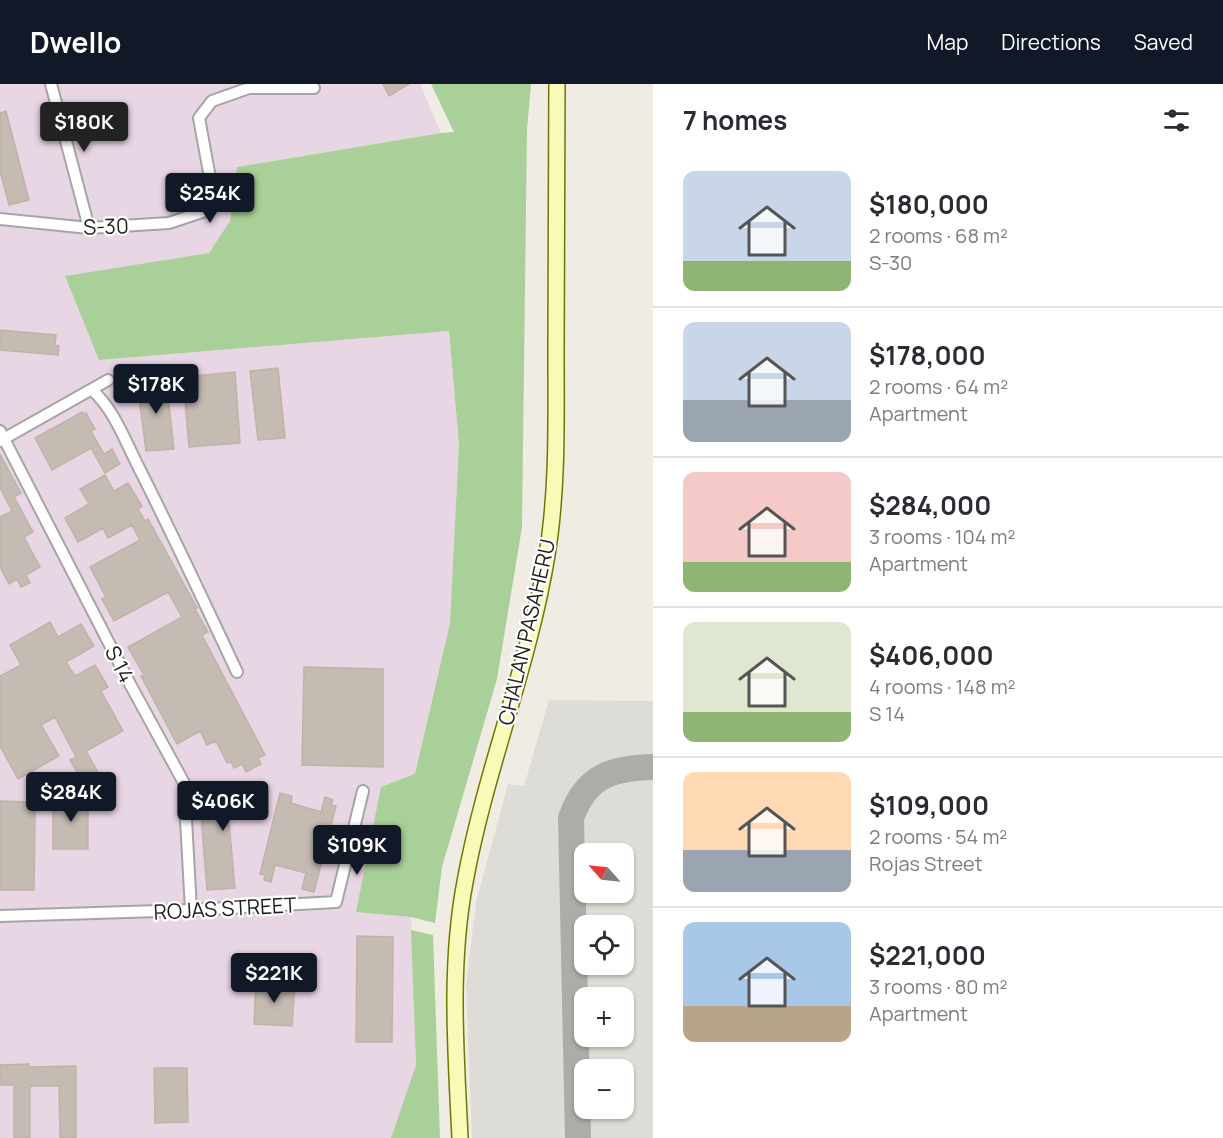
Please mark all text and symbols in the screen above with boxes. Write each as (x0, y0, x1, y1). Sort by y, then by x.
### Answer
text: Dwello (30, 23, 121, 61)
text: Map (927, 28, 968, 56)
text: Directions (1001, 28, 1101, 56)
text: Saved (1134, 28, 1193, 56)
pin: $180K (42, 102, 126, 153)
text: 7 homes (683, 102, 787, 138)
icon: filters (1160, 104, 1193, 137)
text: $180K (54, 108, 114, 135)
pin: $254K (168, 173, 252, 224)
text: $254K (179, 179, 241, 206)
text: $180,000 (869, 186, 989, 222)
icon: home (731, 195, 803, 267)
street label: S-30 (83, 211, 129, 241)
text: 2 rooms · 68 m² (869, 222, 1008, 249)
text: S-30 (869, 249, 912, 276)
text: $178,000 (869, 337, 986, 373)
icon: home (731, 346, 803, 418)
pin: $178K (114, 364, 198, 415)
text: $178K (127, 370, 185, 397)
text: 2 rooms · 64 m² (869, 373, 1008, 400)
text: Apartment (869, 400, 968, 427)
text: $284,000 (869, 487, 991, 523)
icon: home (731, 496, 803, 568)
text: 3 rooms · 104 m² (869, 523, 1015, 550)
street label: CHALAN PASAHERU (491, 536, 561, 728)
text: Apartment (869, 550, 968, 577)
text: $406,000 (869, 637, 994, 673)
street label: S 14 (99, 641, 141, 687)
icon: home (731, 646, 803, 718)
text: 4 rooms · 148 m² (869, 673, 1016, 700)
text: S 14 (869, 700, 905, 727)
pin: $284K (29, 772, 113, 823)
text: $284K (40, 778, 102, 805)
pin: $406K (181, 781, 265, 832)
text: $406K (191, 787, 255, 814)
text: $109,000 (869, 787, 989, 823)
icon: home (731, 796, 803, 868)
text: 2 rooms · 54 m² (869, 823, 1007, 850)
pin: $109K (315, 825, 399, 876)
text: $109K (327, 831, 387, 858)
north arrow (574, 843, 634, 903)
map controls (574, 843, 634, 1119)
text: Rojas Street (869, 850, 983, 877)
street label: ROJAS STREET (153, 890, 298, 926)
button: locate (574, 915, 634, 975)
text: $221,000 (869, 937, 986, 973)
icon: home (731, 946, 803, 1018)
pin: $221K (232, 953, 316, 1004)
text: $221K (245, 959, 303, 986)
text: 3 rooms · 80 m² (869, 973, 1008, 1000)
button: + (574, 987, 634, 1047)
text: Apartment (869, 1000, 968, 1027)
button: − (574, 1059, 634, 1119)

